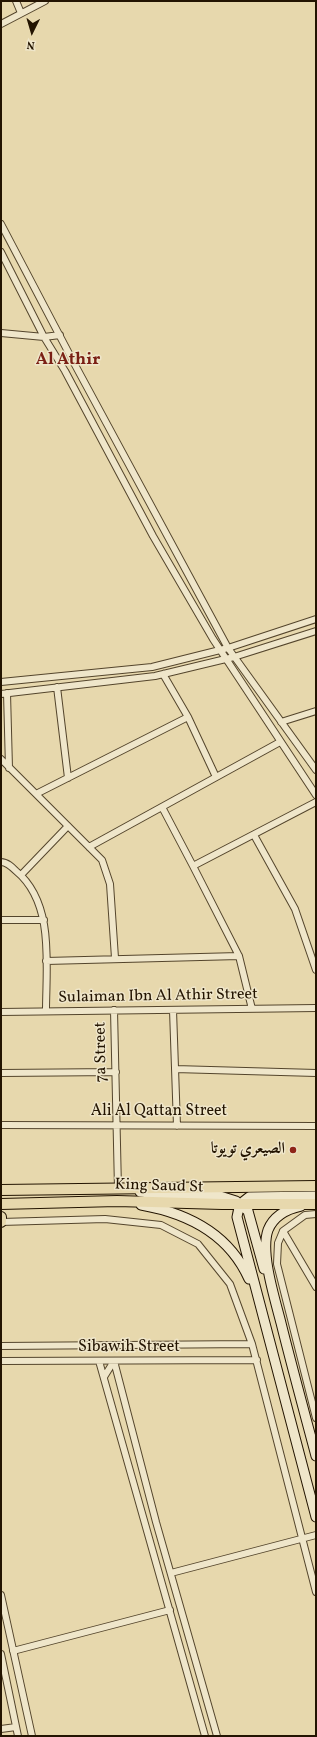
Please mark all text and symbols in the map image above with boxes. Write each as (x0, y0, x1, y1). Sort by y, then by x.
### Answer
north arrow (12, 12, 52, 52)
text: N (26, 37, 36, 52)
district label: Al Athir (36, 351, 100, 371)
street label: Sulaiman Ibn Al Athir Street (58, 986, 258, 1008)
street label: 7a Street (92, 1021, 112, 1083)
street label: Ali Al Qattan Street (91, 1102, 227, 1122)
place label: الصيعري تويوتا (211, 1140, 285, 1160)
marker: الصيعري تويوتا (288, 1145, 298, 1155)
street label: King Saud St (114, 1176, 204, 1198)
street label: Sibawih Street (78, 1338, 180, 1358)

